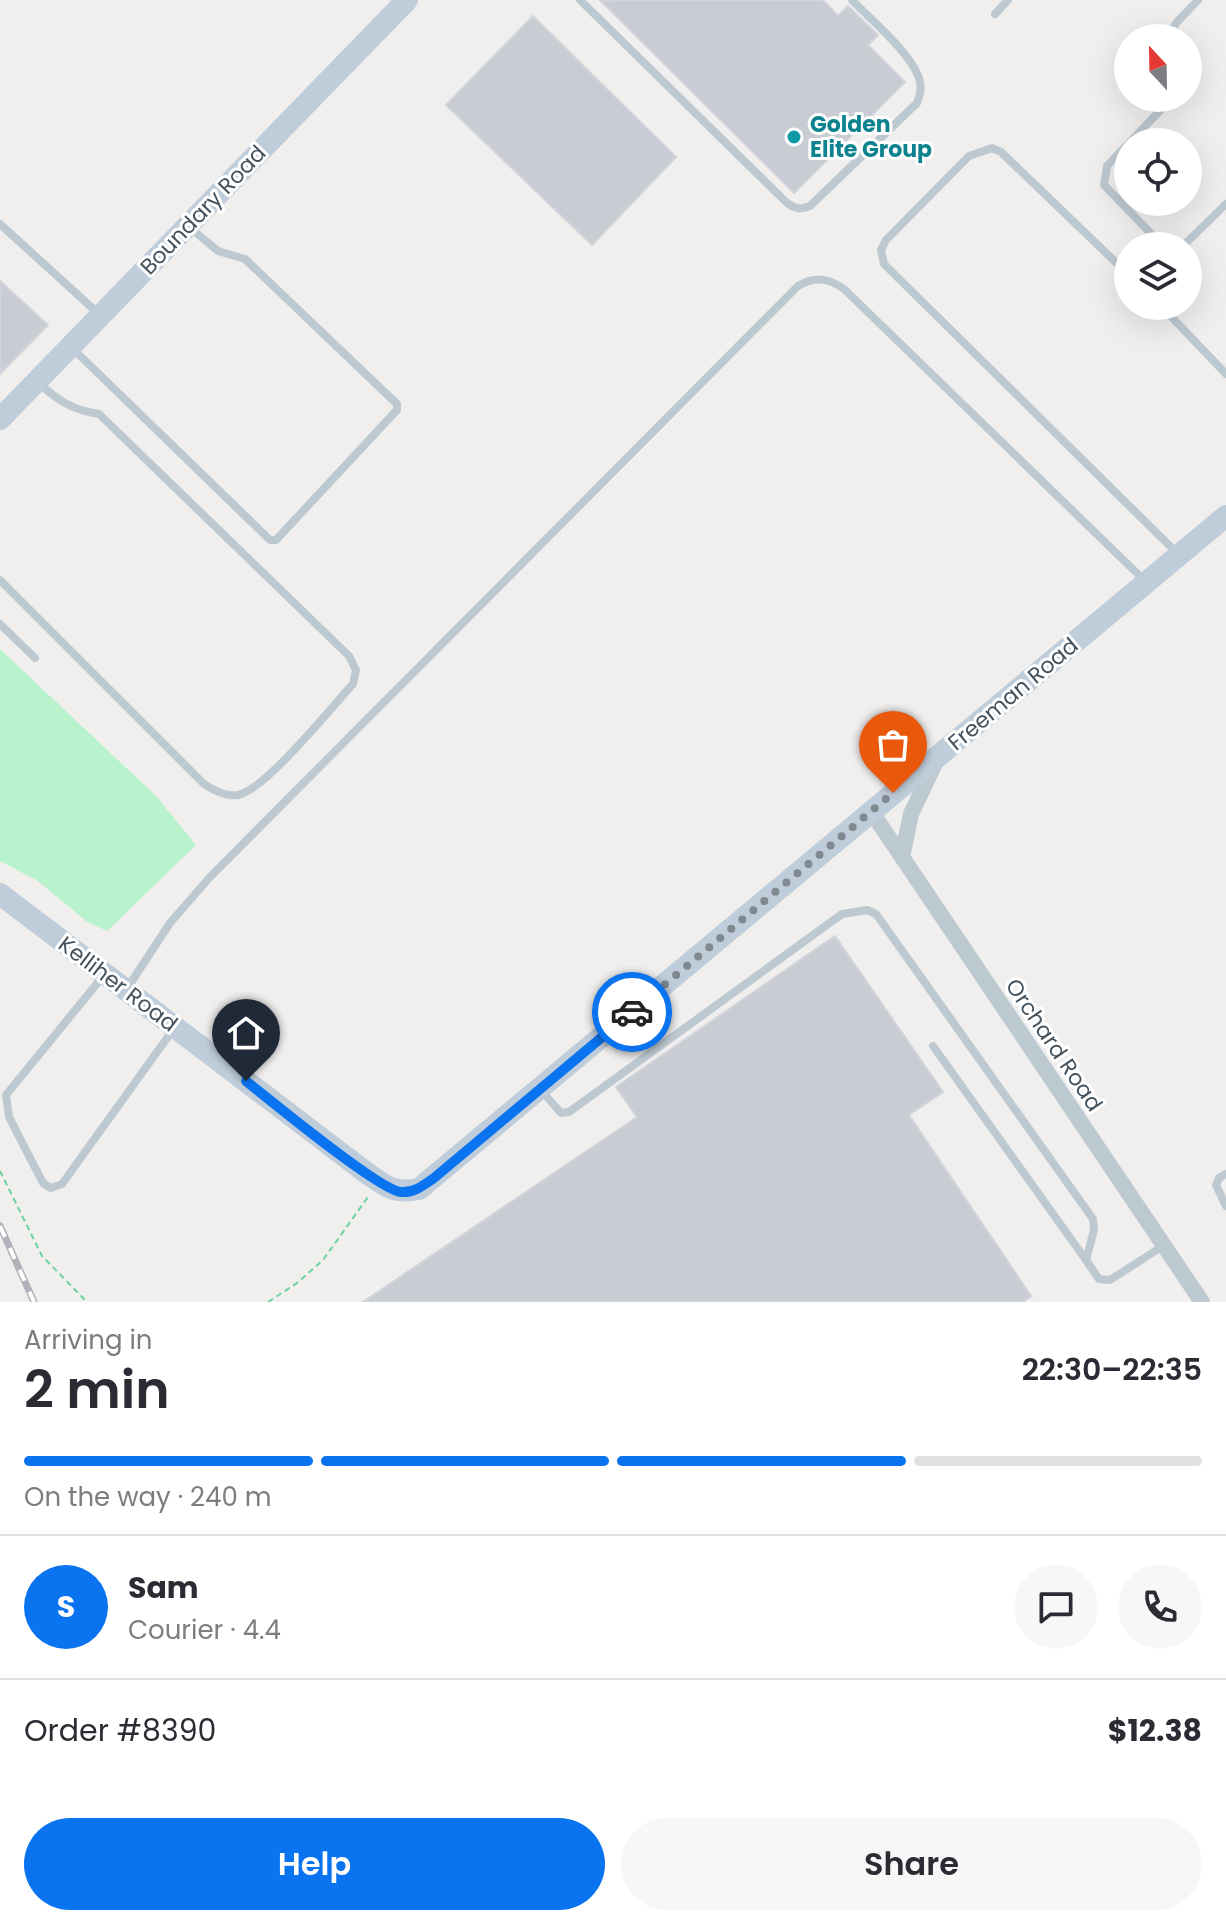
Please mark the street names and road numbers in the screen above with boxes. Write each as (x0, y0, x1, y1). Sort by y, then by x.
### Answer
street label: Boundary Road (133, 138, 273, 282)
street label: Freeman Road (941, 630, 1085, 758)
street label: Kelliher Road (52, 929, 184, 1039)
street label: Orchard Road (998, 973, 1110, 1117)

